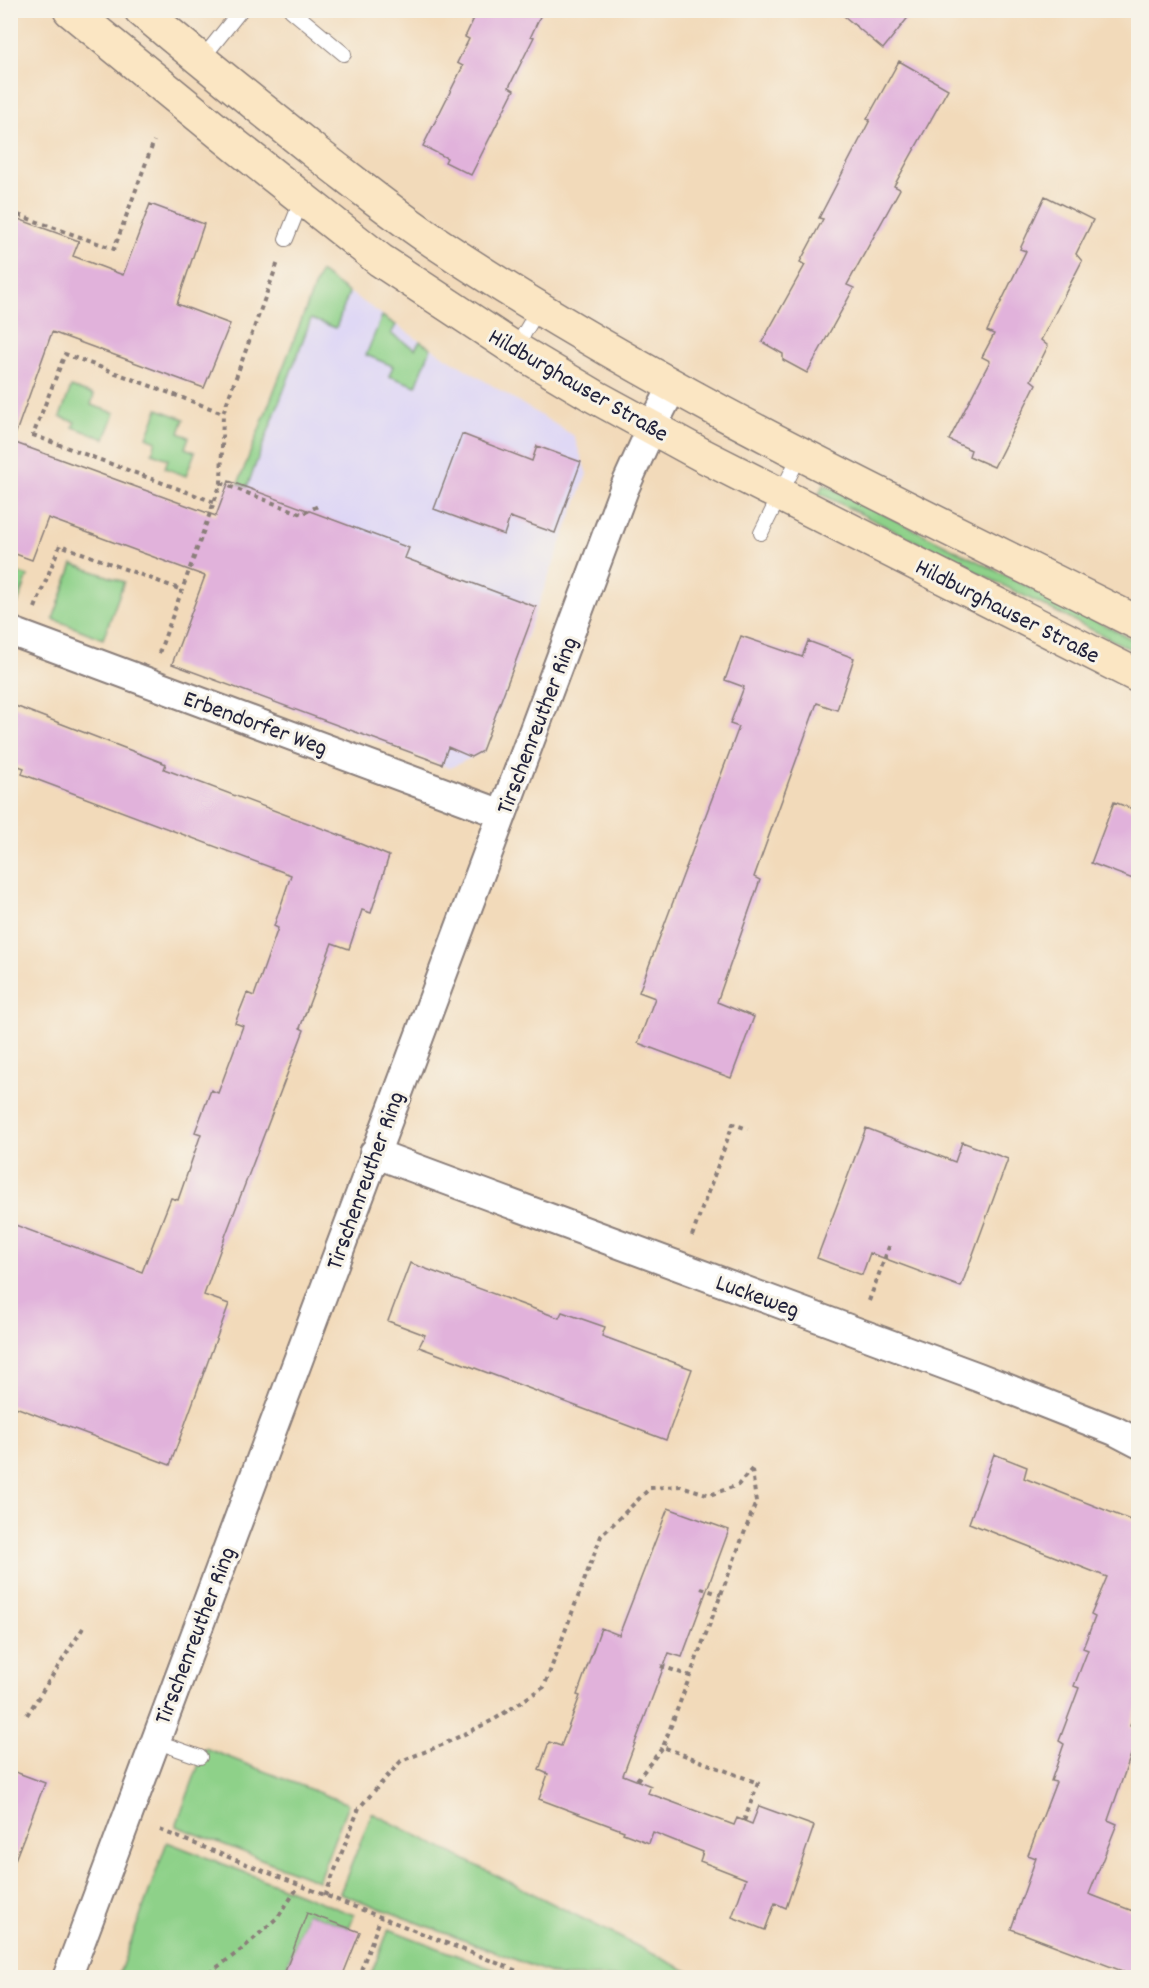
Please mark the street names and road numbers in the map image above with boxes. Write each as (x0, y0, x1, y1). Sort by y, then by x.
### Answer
street label: Hildburghauser Straße (481, 321, 674, 452)
street label: Hildburghauser Straße (908, 551, 1105, 674)
street label: Tirschenreuther Ring (489, 632, 588, 820)
street label: Erbendorfer Weg (178, 683, 332, 767)
street label: Tirschenreuther Ring (319, 1087, 415, 1275)
street label: Luckeweg (710, 1267, 804, 1329)
street label: Tirschenreuther Ring (147, 1542, 246, 1730)

